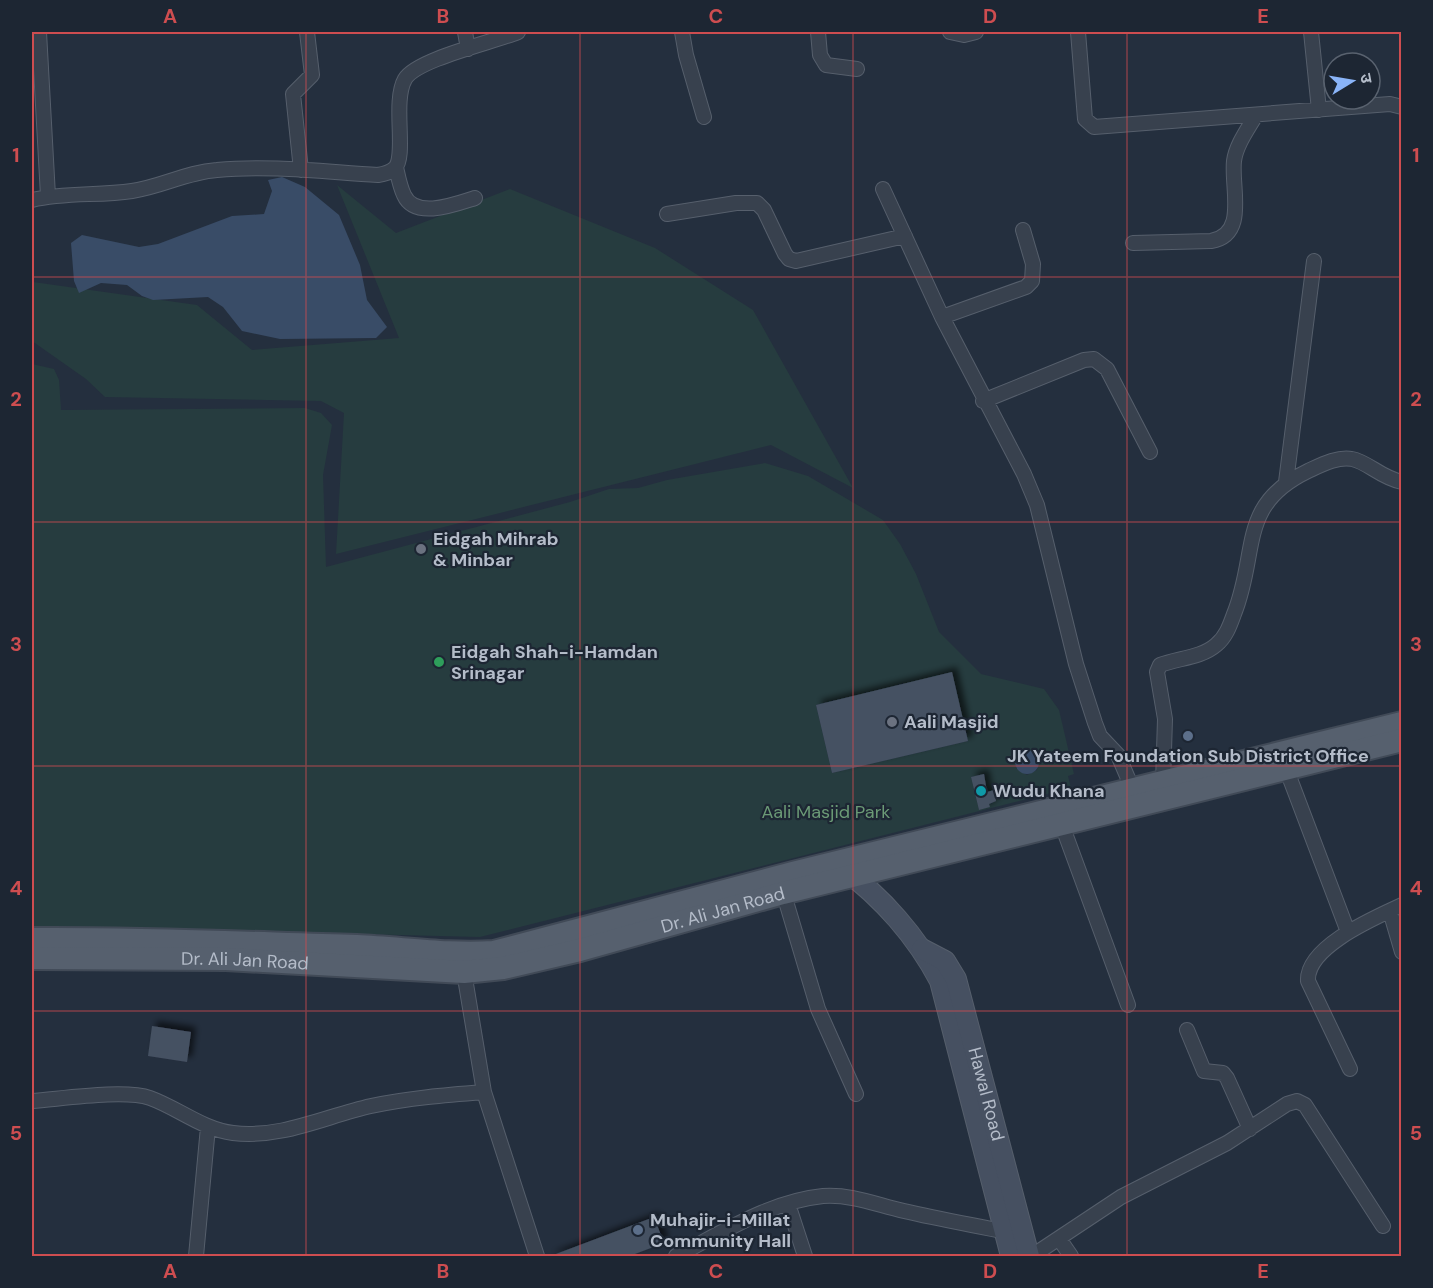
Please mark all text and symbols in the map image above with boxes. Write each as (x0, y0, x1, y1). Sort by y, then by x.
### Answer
text: A (163, 3, 177, 29)
text: B (437, 3, 449, 29)
text: C (709, 3, 723, 29)
text: D (983, 3, 997, 29)
text: E (1257, 3, 1269, 29)
north arrow (1322, 51, 1382, 111)
text: उ (1355, 72, 1378, 85)
text: 1 (12, 142, 20, 168)
text: 1 (1412, 142, 1420, 168)
text: 2 (10, 386, 22, 412)
text: 2 (1410, 386, 1422, 412)
place label: Eidgah Mihrab & Minbar (433, 527, 559, 572)
marker: Eidgah Mihrab & Minbar (414, 542, 428, 556)
text: 3 (10, 631, 22, 657)
text: 3 (1410, 631, 1422, 657)
place label: Eidgah Shah-i-Hamdan Srinagar (451, 640, 658, 685)
marker: Eidgah Shah-i-Hamdan Srinagar (432, 655, 446, 669)
place label: Aali Masjid (904, 710, 999, 734)
marker: Aali Masjid (885, 715, 899, 729)
marker: JK Yateem Foundation Sub District Office (1181, 729, 1195, 743)
place label: JK Yateem Foundation Sub District Office (1007, 744, 1369, 768)
place label: Wudu Khana (993, 779, 1105, 803)
marker: Wudu Khana (974, 784, 988, 798)
park label: Aali Masjid Park (762, 800, 890, 824)
text: 4 (10, 875, 23, 901)
text: 4 (1410, 875, 1423, 901)
street label: Dr. Ali Jan Road (658, 881, 788, 939)
street label: Dr. Ali Jan Road (181, 947, 309, 976)
street label: Hawal Road (962, 1045, 1010, 1143)
text: 5 (10, 1120, 22, 1146)
text: 5 (1410, 1120, 1422, 1146)
place label: Muhajir-i-Millat Community Hall (650, 1208, 791, 1253)
marker: Muhajir-i-Millat Community Hall (631, 1223, 645, 1237)
text: A (163, 1258, 177, 1284)
text: B (437, 1258, 449, 1284)
text: C (709, 1258, 723, 1284)
text: D (983, 1258, 997, 1284)
text: E (1257, 1258, 1269, 1284)

